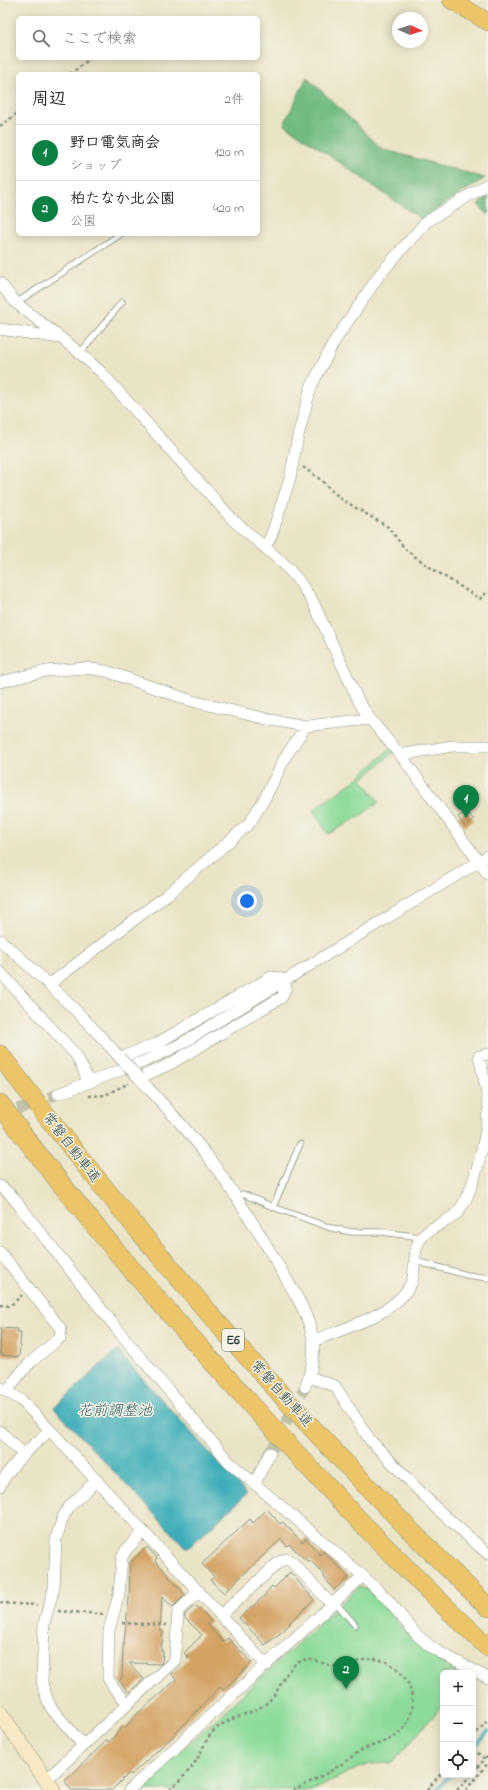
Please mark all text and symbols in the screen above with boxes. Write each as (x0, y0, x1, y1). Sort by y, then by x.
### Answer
north arrow (392, 12, 428, 48)
search box (16, 16, 260, 60)
icon: search (30, 27, 52, 49)
text: ここで検索 (62, 28, 137, 50)
text: 周辺 (32, 87, 66, 112)
text: 2件 (225, 90, 244, 109)
text: 野口電気商会 (70, 132, 160, 154)
text: 1 (43, 143, 47, 162)
text: 120 m (214, 143, 244, 162)
text: ショップ (70, 156, 121, 175)
text: 柏たなか北公園 (70, 188, 175, 210)
text: 2 (42, 199, 48, 218)
text: 420 m (213, 199, 244, 218)
text: 公園 (70, 212, 96, 231)
pin: 1 (453, 785, 479, 818)
your location (237, 891, 257, 911)
street label: 常磐自動車道 (37, 1108, 105, 1188)
road number: E6 (222, 1329, 244, 1351)
street label: 常磐自動車道 (245, 1356, 317, 1432)
water label: 花前調整池 (77, 1400, 153, 1422)
pin: 2 (333, 1656, 359, 1689)
map controls (440, 1670, 476, 1778)
button: + (440, 1670, 476, 1706)
button: − (440, 1706, 476, 1742)
button: locate (440, 1742, 476, 1778)

